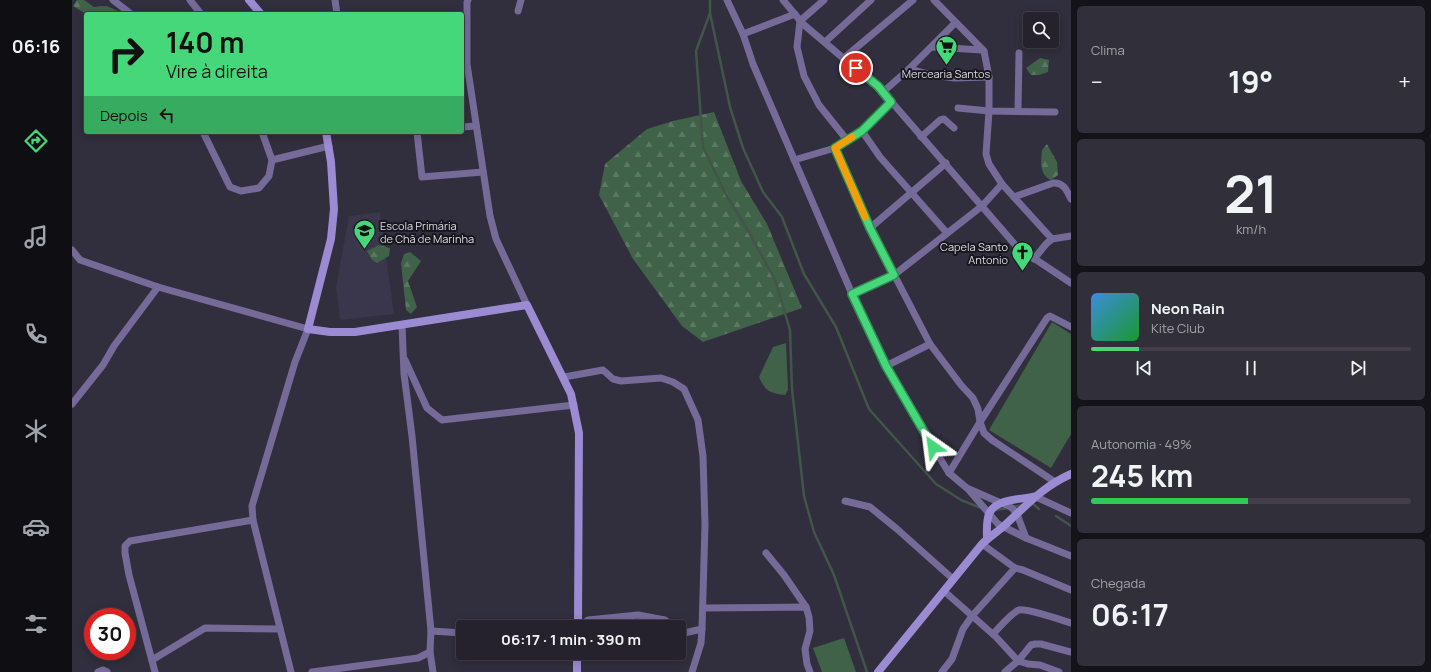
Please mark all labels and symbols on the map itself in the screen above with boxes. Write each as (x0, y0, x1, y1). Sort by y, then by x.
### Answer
supermarket icon: Mercearia Santos (933, 34, 959, 67)
pin (839, 51, 873, 85)
place label: Mercearia Santos (902, 66, 991, 81)
school or university icon: Escola Primária de Chã de Marinha (351, 218, 377, 251)
place label: Escola Primária de Chã de Marinha (380, 218, 474, 246)
place label: Capela Santo Antonio (940, 239, 1008, 267)
church icon: Capela Santo Antonio (1010, 239, 1036, 272)
position arrow (912, 426, 954, 468)
speed limit sign: 30 (84, 608, 136, 660)

